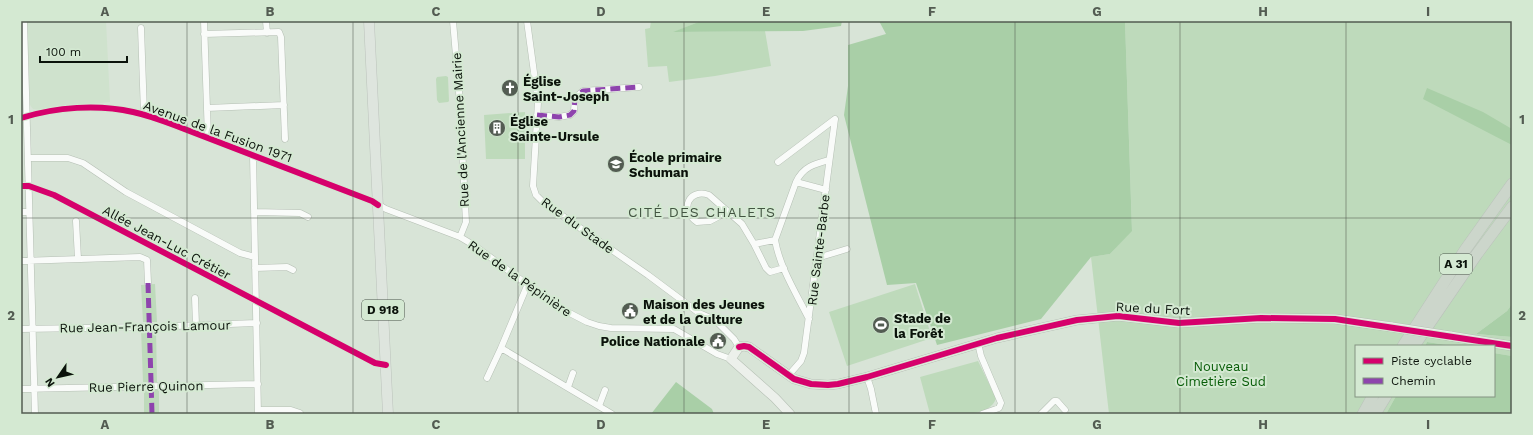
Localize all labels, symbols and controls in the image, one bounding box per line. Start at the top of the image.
text: A [101,4,110,19]
text: B [266,4,275,19]
text: C [432,4,441,19]
text: D [596,4,606,19]
text: E [762,4,770,19]
text: F [928,4,936,19]
text: G [1092,4,1102,19]
text: H [1258,4,1268,19]
text: I [1426,4,1430,19]
scale bar [40,38,127,64]
text: 100 m [46,45,81,59]
street label: Rue de l'Ancienne Mairie [449,52,472,208]
place label: Église Saint-Joseph [523,73,609,104]
church icon: Église Saint-Joseph [500,78,520,98]
street label: Avenue de la Fusion 1971 [142,98,294,165]
text: 1 [8,112,14,127]
text: 1 [1519,112,1525,127]
place label: Église Sainte-Ursule [510,113,600,144]
building icon: Église Sainte-Ursule [487,118,507,138]
place label: École primaire Schuman [629,149,722,180]
school or university icon: École primaire Schuman [606,154,626,174]
street label: Rue du Stade [539,194,617,257]
street label: Rue Sainte-Barbe [804,194,833,306]
street label: Allée Jean-Luc Crétier [100,202,233,283]
district label: CITÉ DES CHALETS [628,204,776,220]
street label: Rue de la Pépinière [465,237,574,320]
road number: A 31 [1440,254,1472,274]
place label: Maison des Jeunes et de la Culture [643,297,765,327]
street label: Rue du Fort [1115,299,1191,318]
road number: D 918 [362,300,404,320]
public building icon: Maison des Jeunes et de la Culture [620,301,640,321]
text: 2 [7,308,15,323]
text: 2 [1518,308,1526,323]
place label: Stade de la Forêt [894,311,951,341]
sports icon: Stade de la Forêt [871,315,891,335]
street label: Rue Jean-François Lamour [59,318,231,335]
public building icon: Police Nationale [708,331,728,351]
place label: Police Nationale [601,334,705,349]
legend [1355,345,1495,397]
text: Piste cyclable [1391,354,1472,368]
north arrow [38,357,78,397]
park label: Nouveau Cimetière Sud [1176,359,1266,389]
text: Chemin [1391,374,1436,388]
text: N [42,375,58,389]
street label: Rue Pierre Quinon [88,378,204,395]
text: A [101,417,110,432]
text: B [266,417,275,432]
text: C [432,417,441,432]
text: D [596,417,606,432]
text: E [762,417,770,432]
text: F [928,417,936,432]
text: G [1092,417,1102,432]
text: H [1258,417,1268,432]
text: I [1426,417,1430,432]

